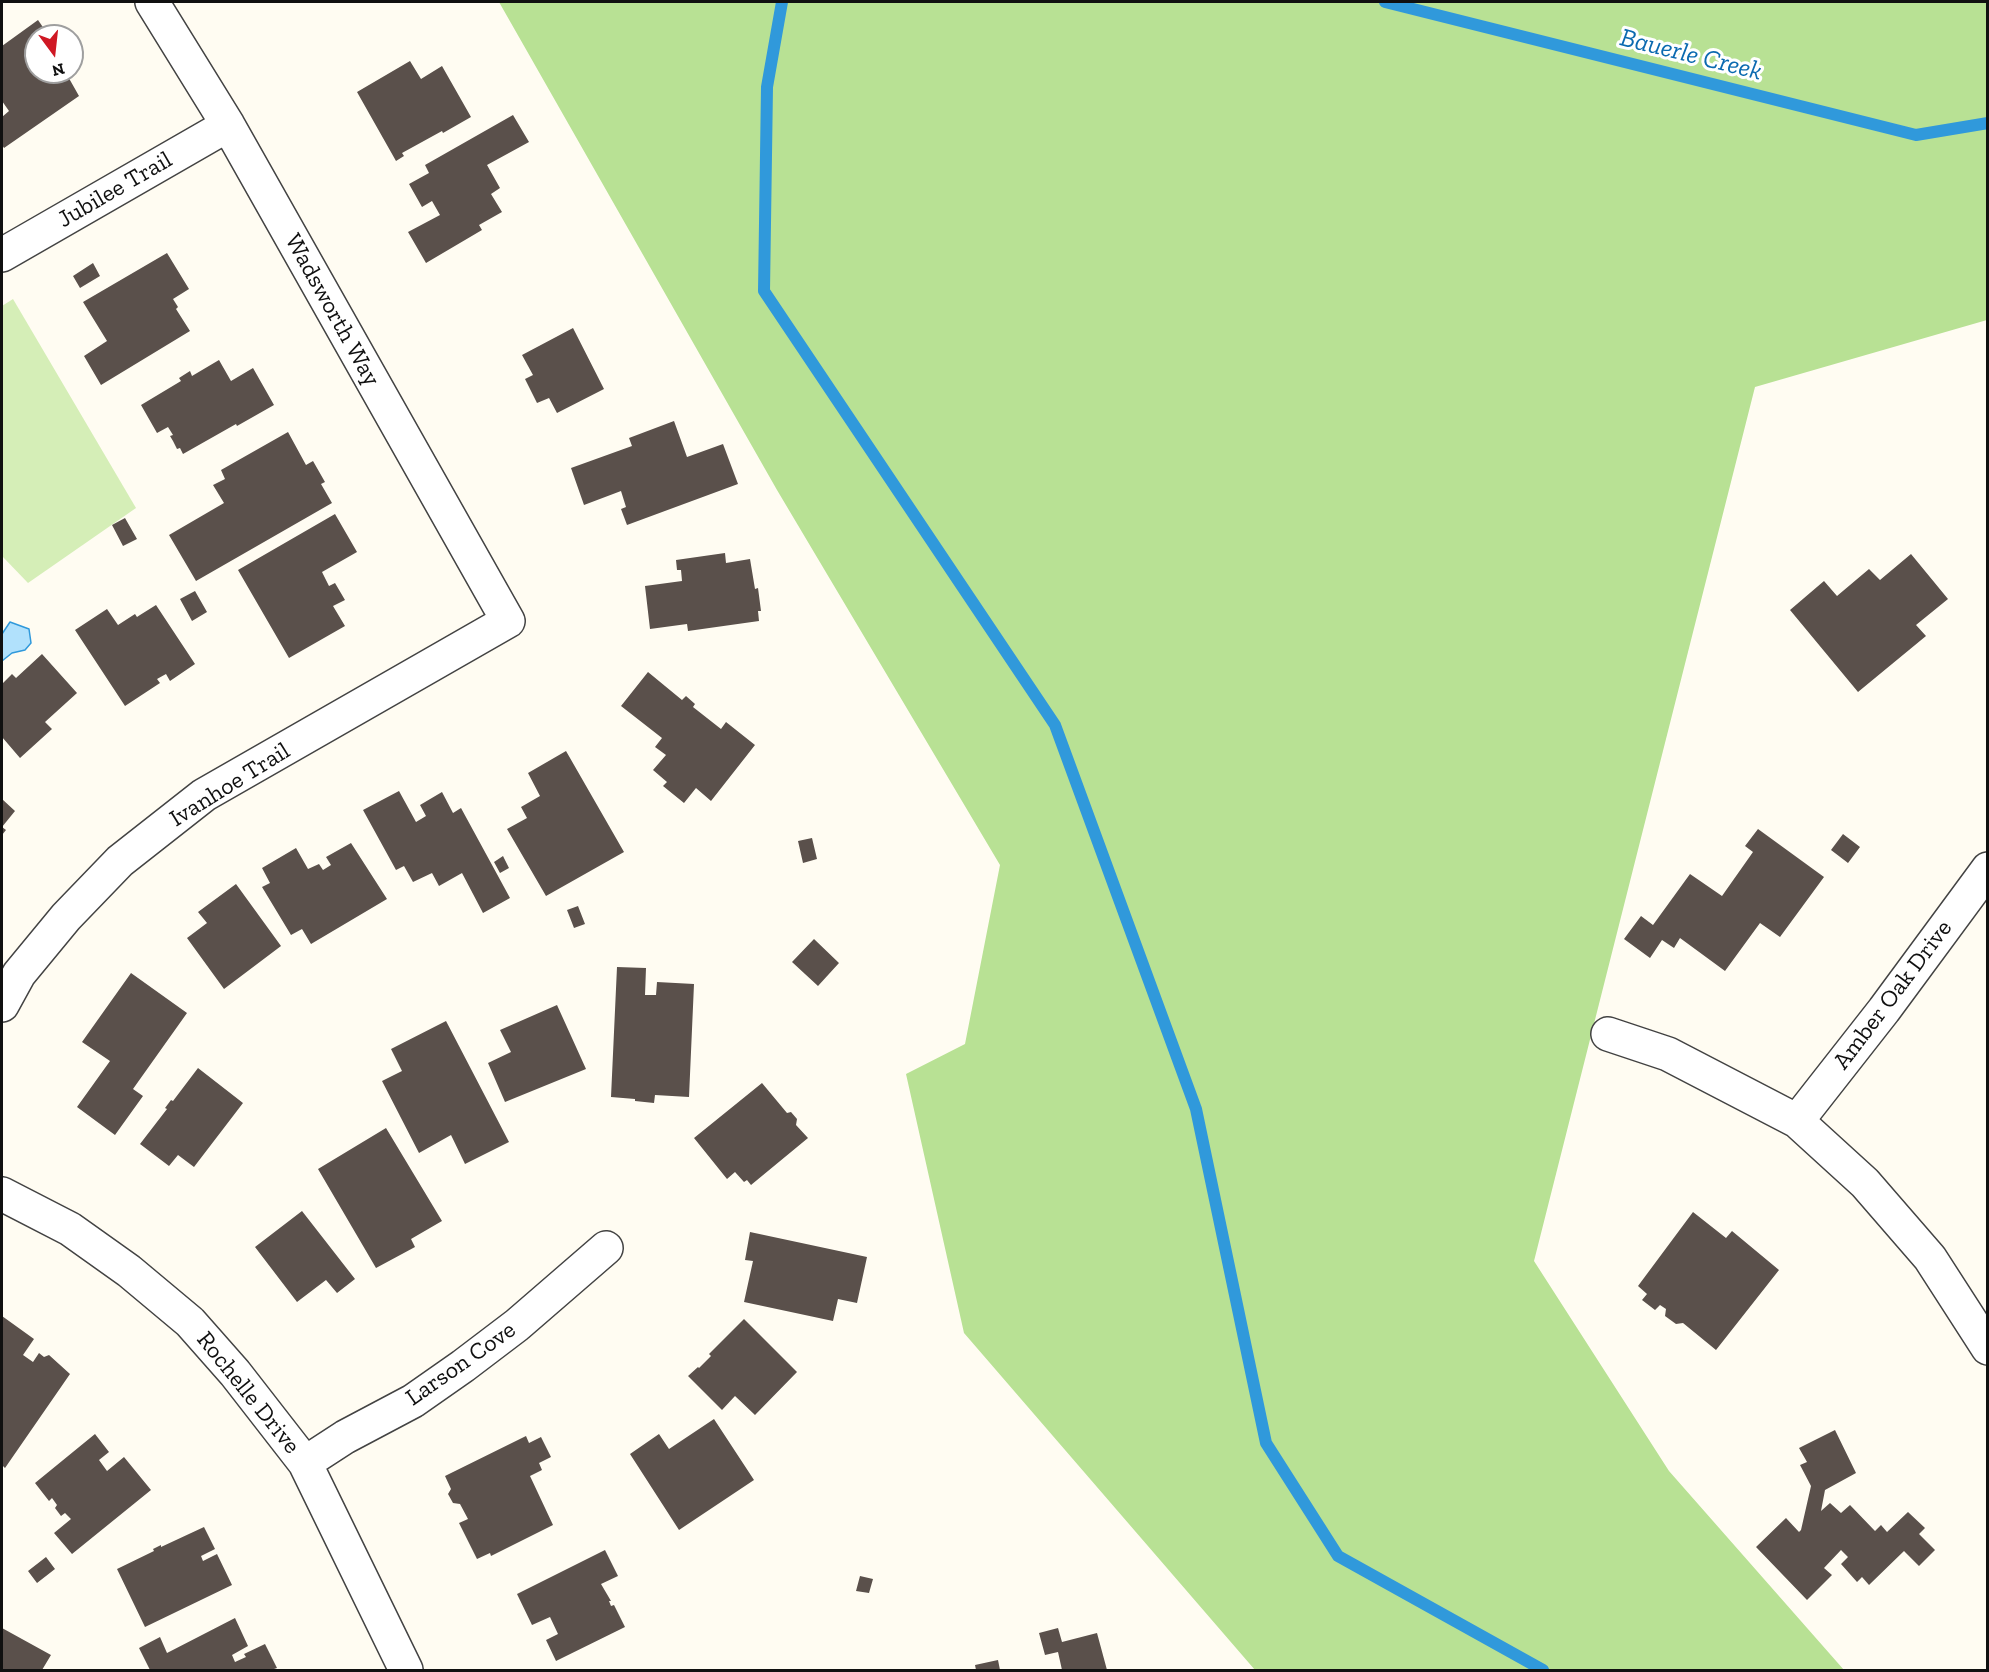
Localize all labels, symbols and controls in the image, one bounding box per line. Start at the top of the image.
water label: Bauerle Creek [1617,22,1765,88]
north arrow [24,24,84,84]
text: N [50,59,67,81]
street label: Jubilee Trail [53,146,177,234]
street label: Wadsworth Way [278,229,386,391]
street label: Ivanhoe Trail [165,737,295,833]
street label: Amber Oak Drive [1828,915,1958,1075]
street label: Larson Cove [401,1316,521,1412]
street label: Rochelle Drive [190,1326,306,1460]

